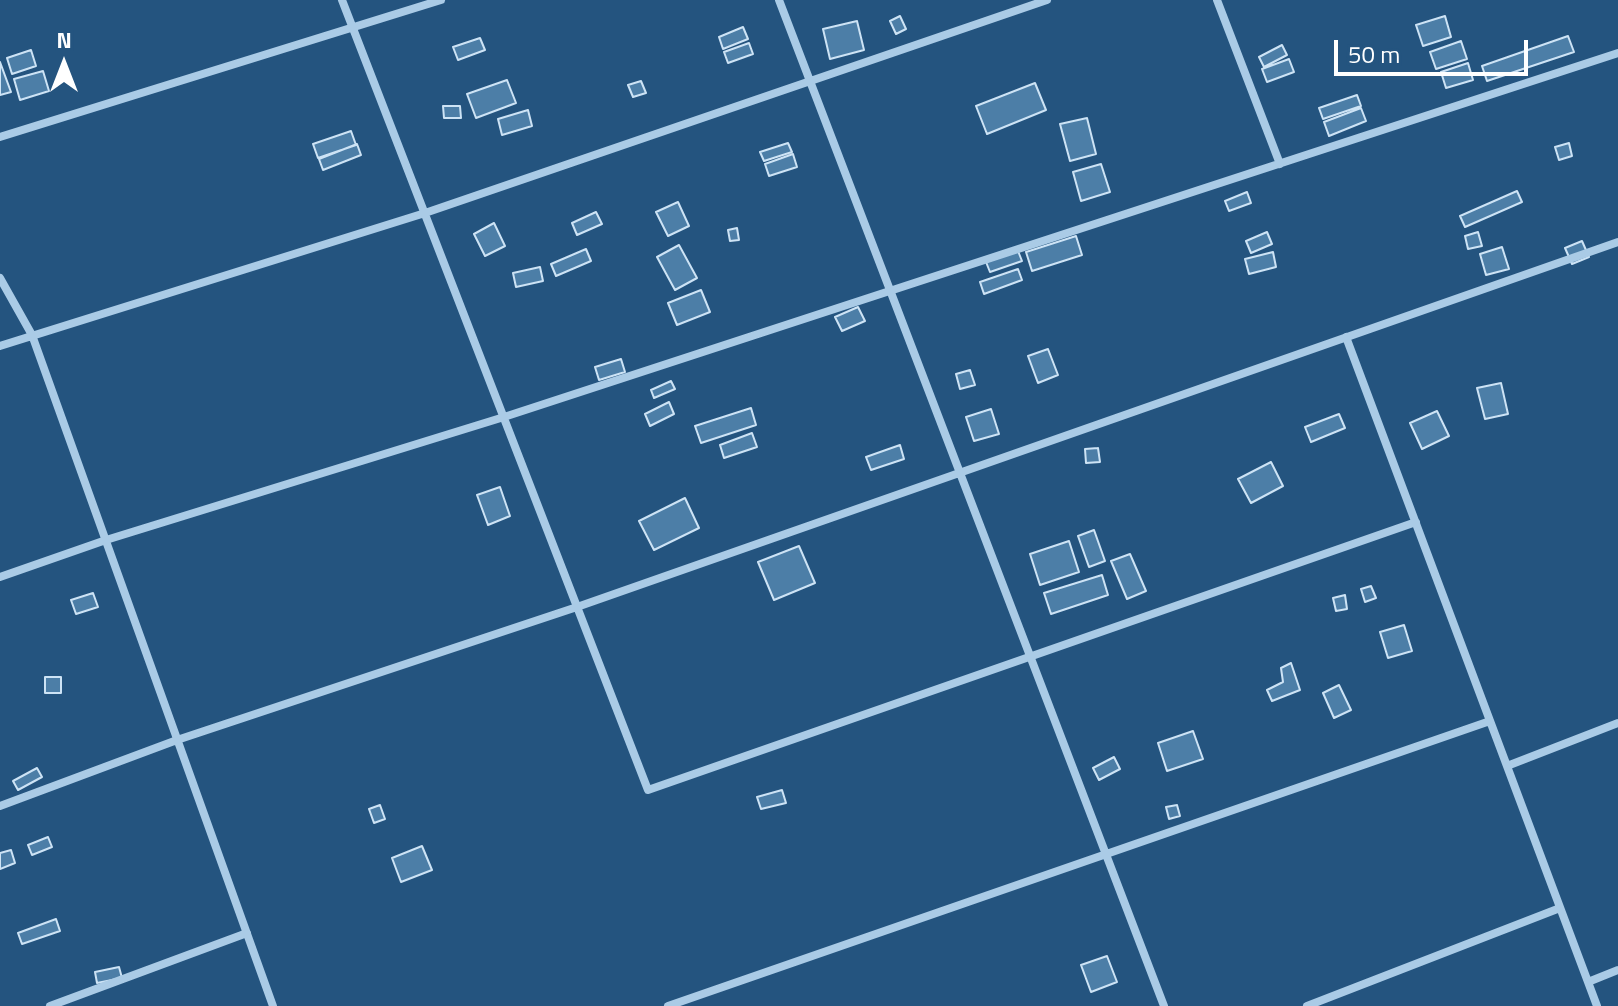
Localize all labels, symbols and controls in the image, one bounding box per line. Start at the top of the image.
text: N [56,23,72,57]
north arrow [24,24,104,104]
scale bar [1338,24,1532,74]
text: 50 m [1348,36,1400,72]

